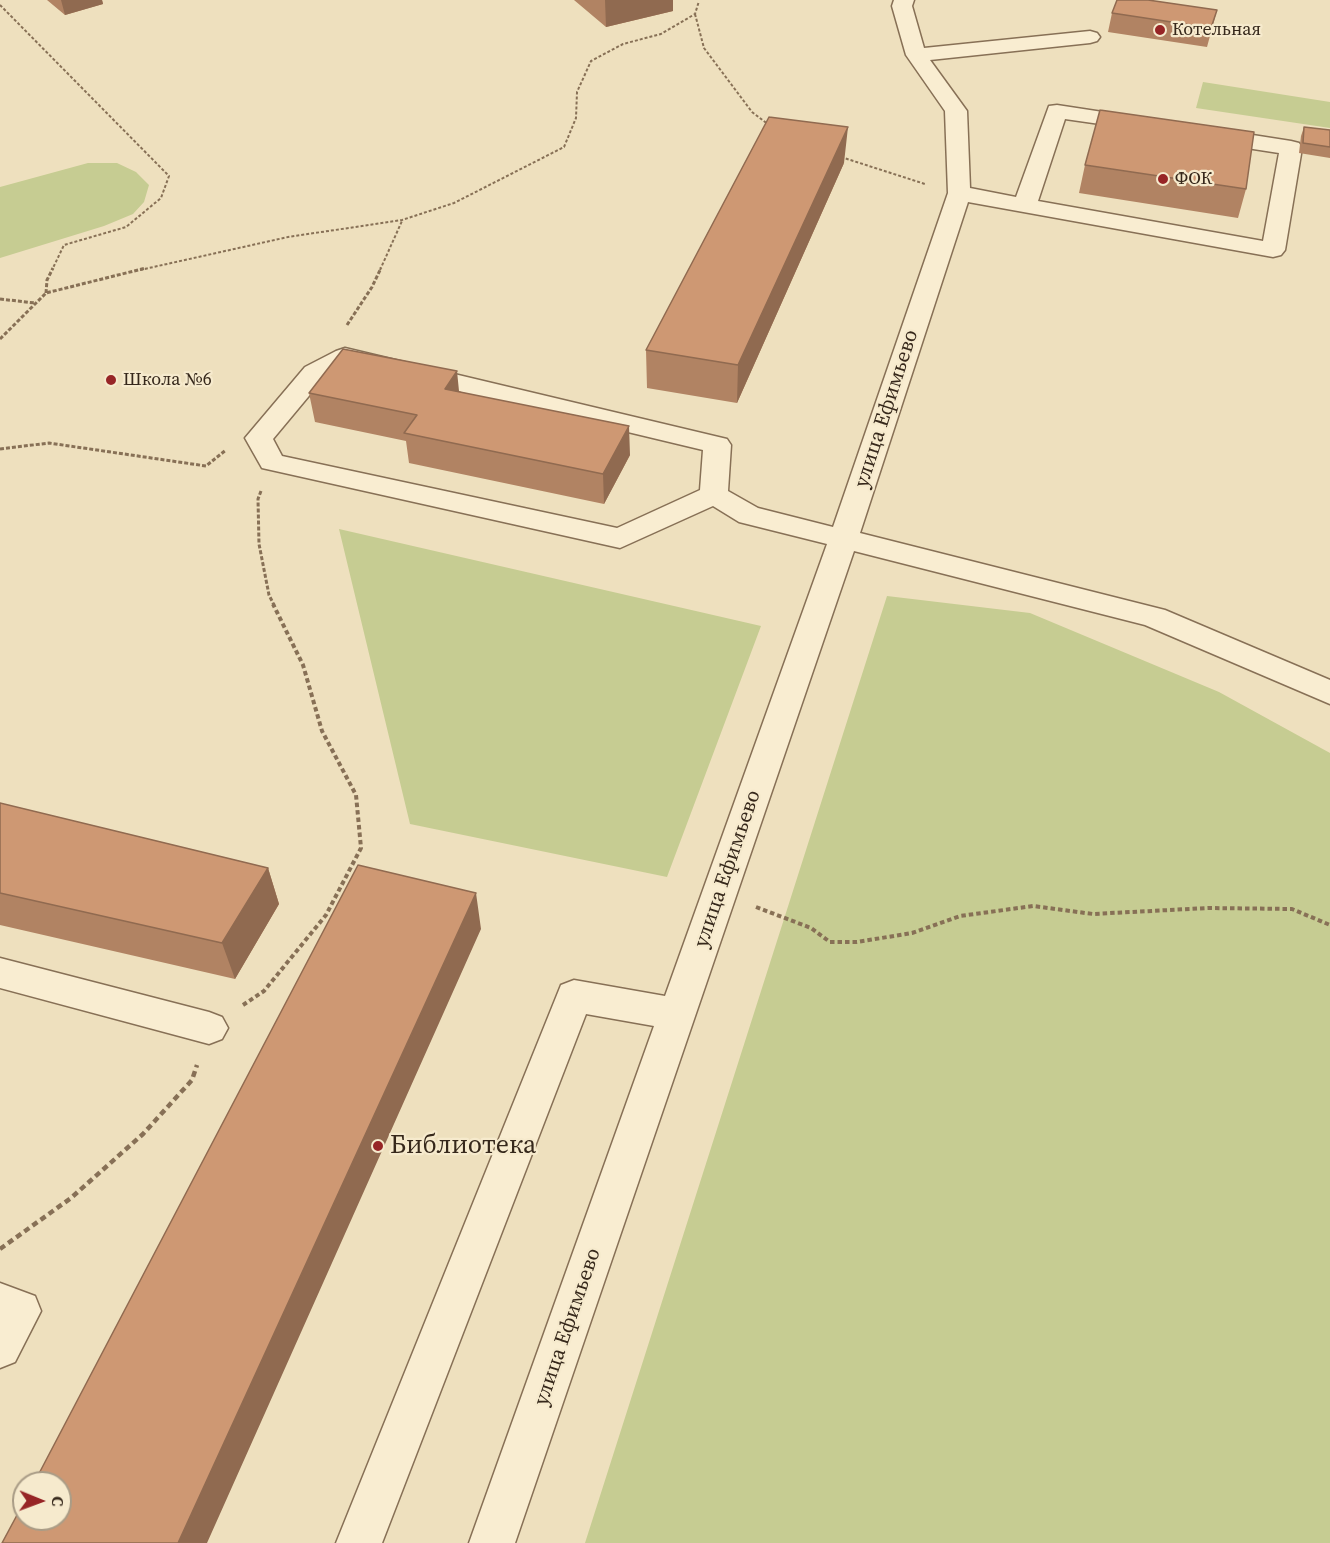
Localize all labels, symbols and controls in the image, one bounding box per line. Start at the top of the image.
place label: Котельная [1172,19,1261,41]
marker: Котельная [1153,23,1167,37]
place label: ФОК [1175,168,1212,190]
marker: ФОК [1156,172,1170,186]
street label: улица Ефимьево [850,327,924,491]
place label: Школа №6 [123,369,212,391]
marker: Школа №6 [104,373,118,387]
street label: улица Ефимьево [689,787,767,951]
place label: Библиотека [390,1130,536,1162]
marker: Библиотека [371,1139,385,1153]
street label: улица Ефимьево [529,1245,607,1409]
north arrow [12,1471,72,1531]
text: С [47,1496,69,1506]

